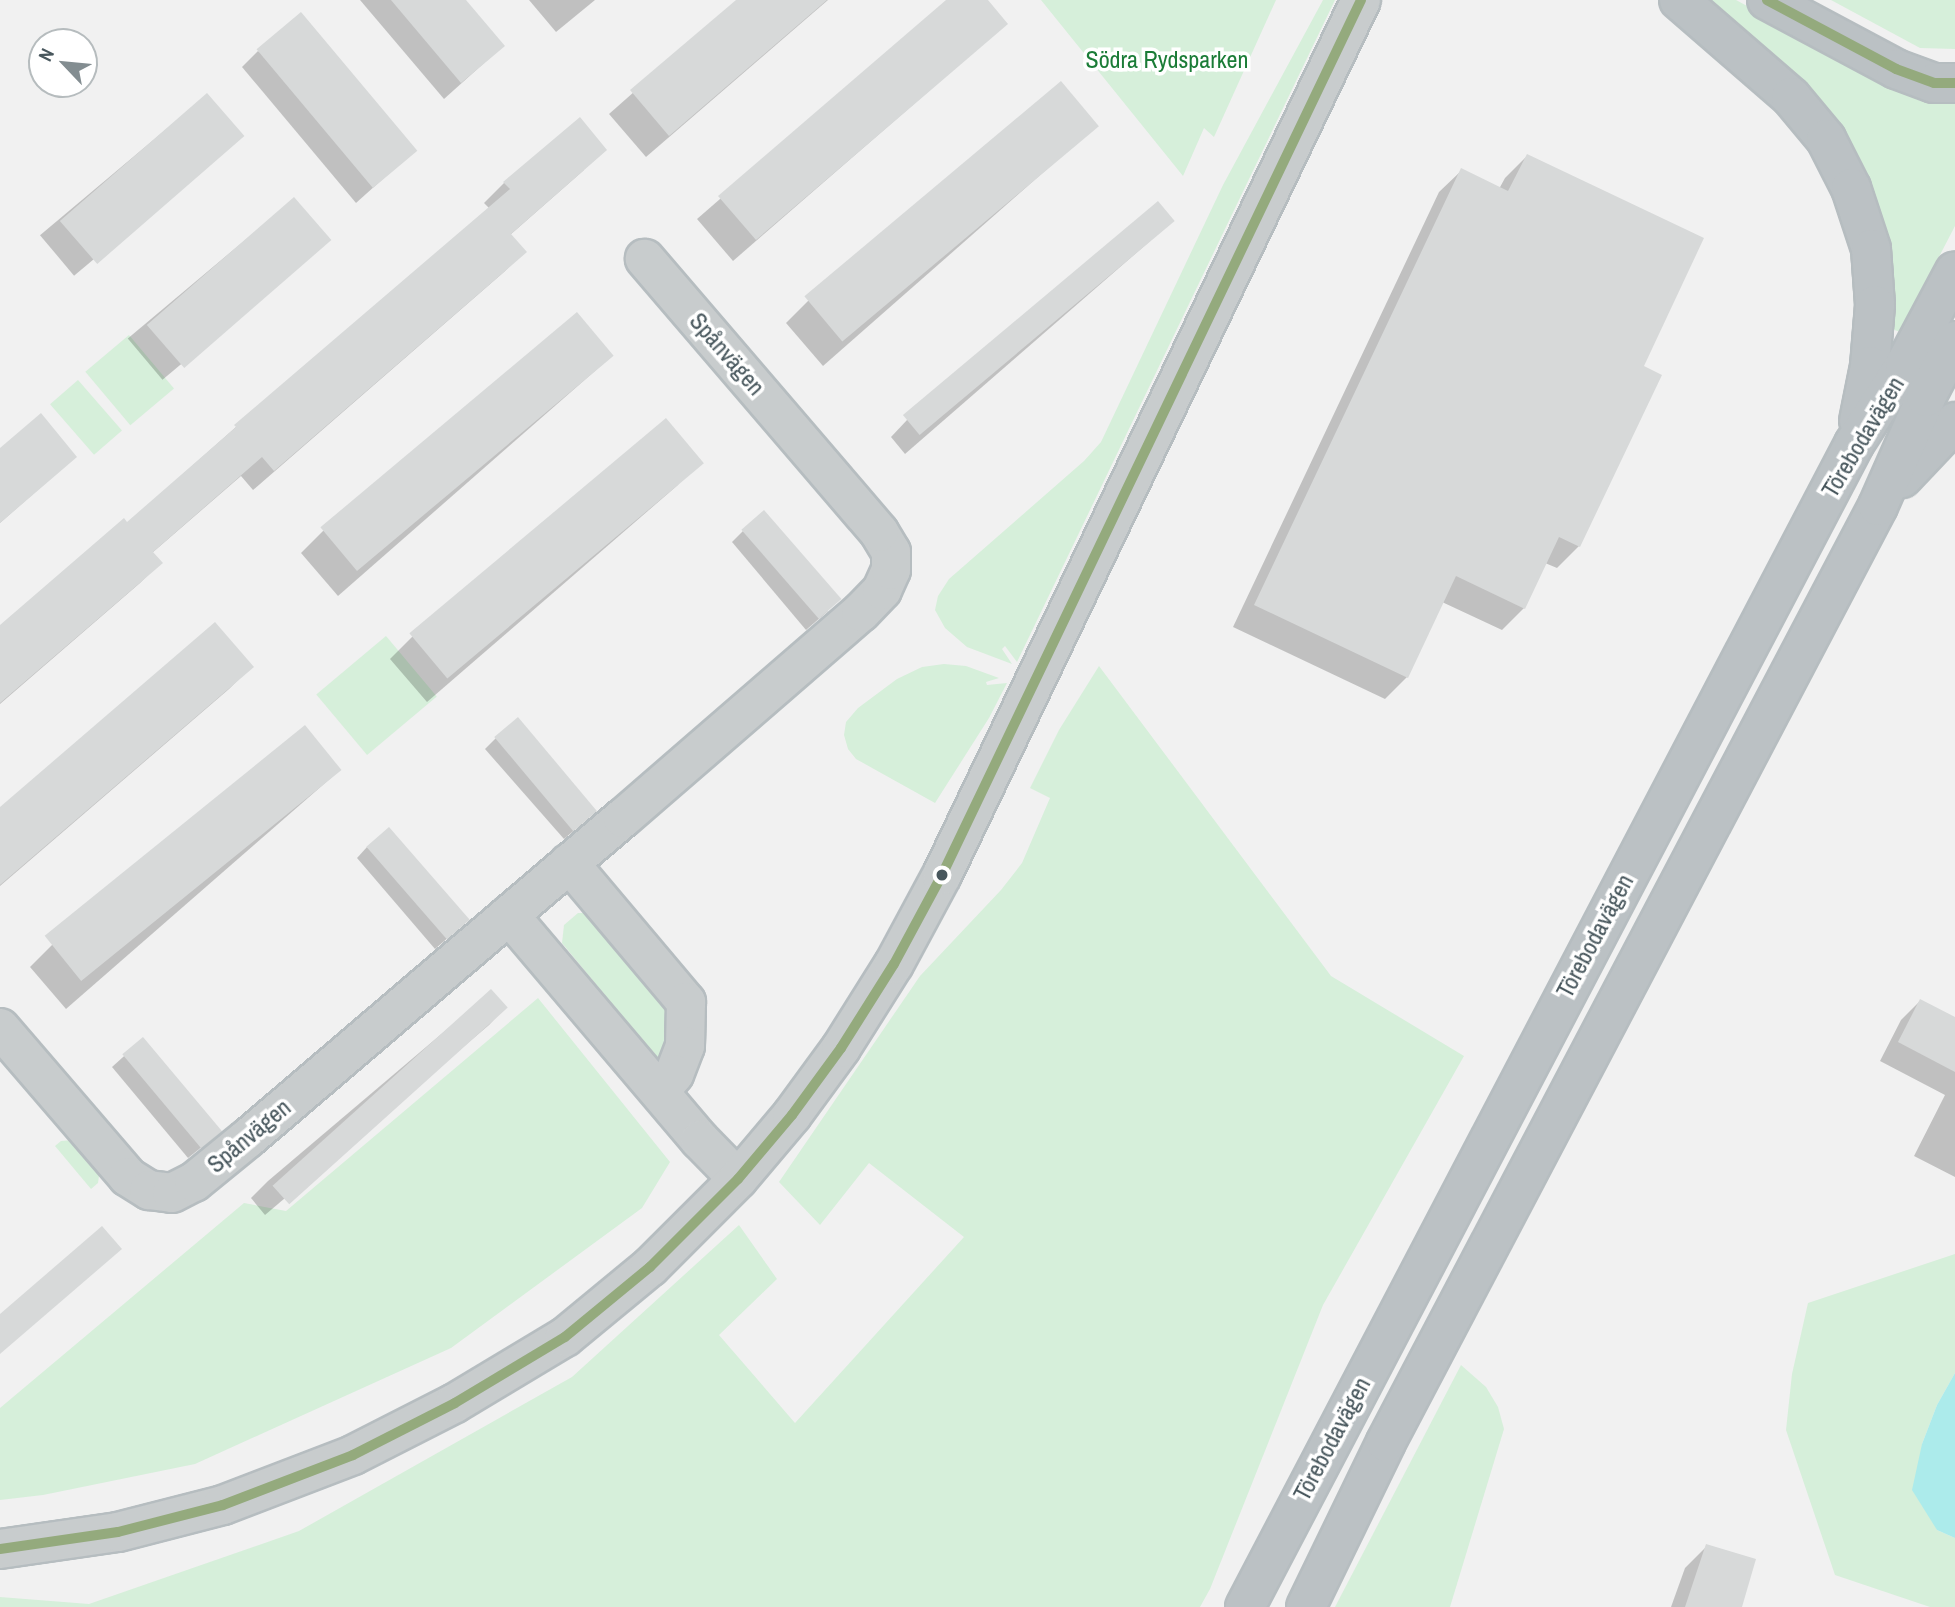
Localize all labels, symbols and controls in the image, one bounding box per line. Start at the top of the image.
north arrow [28,28,98,98]
text: N [32,44,60,65]
park label: Södra Rydsparken [1086,46,1248,74]
street label: Spånvägen [683,307,771,401]
street label: Törebodavägen [1816,371,1910,503]
unlabelled marker [935,868,949,882]
street label: Törebodavägen [1550,869,1640,1003]
street label: Spånvägen [202,1093,296,1179]
street label: Törebodavägen [1287,1372,1377,1506]

